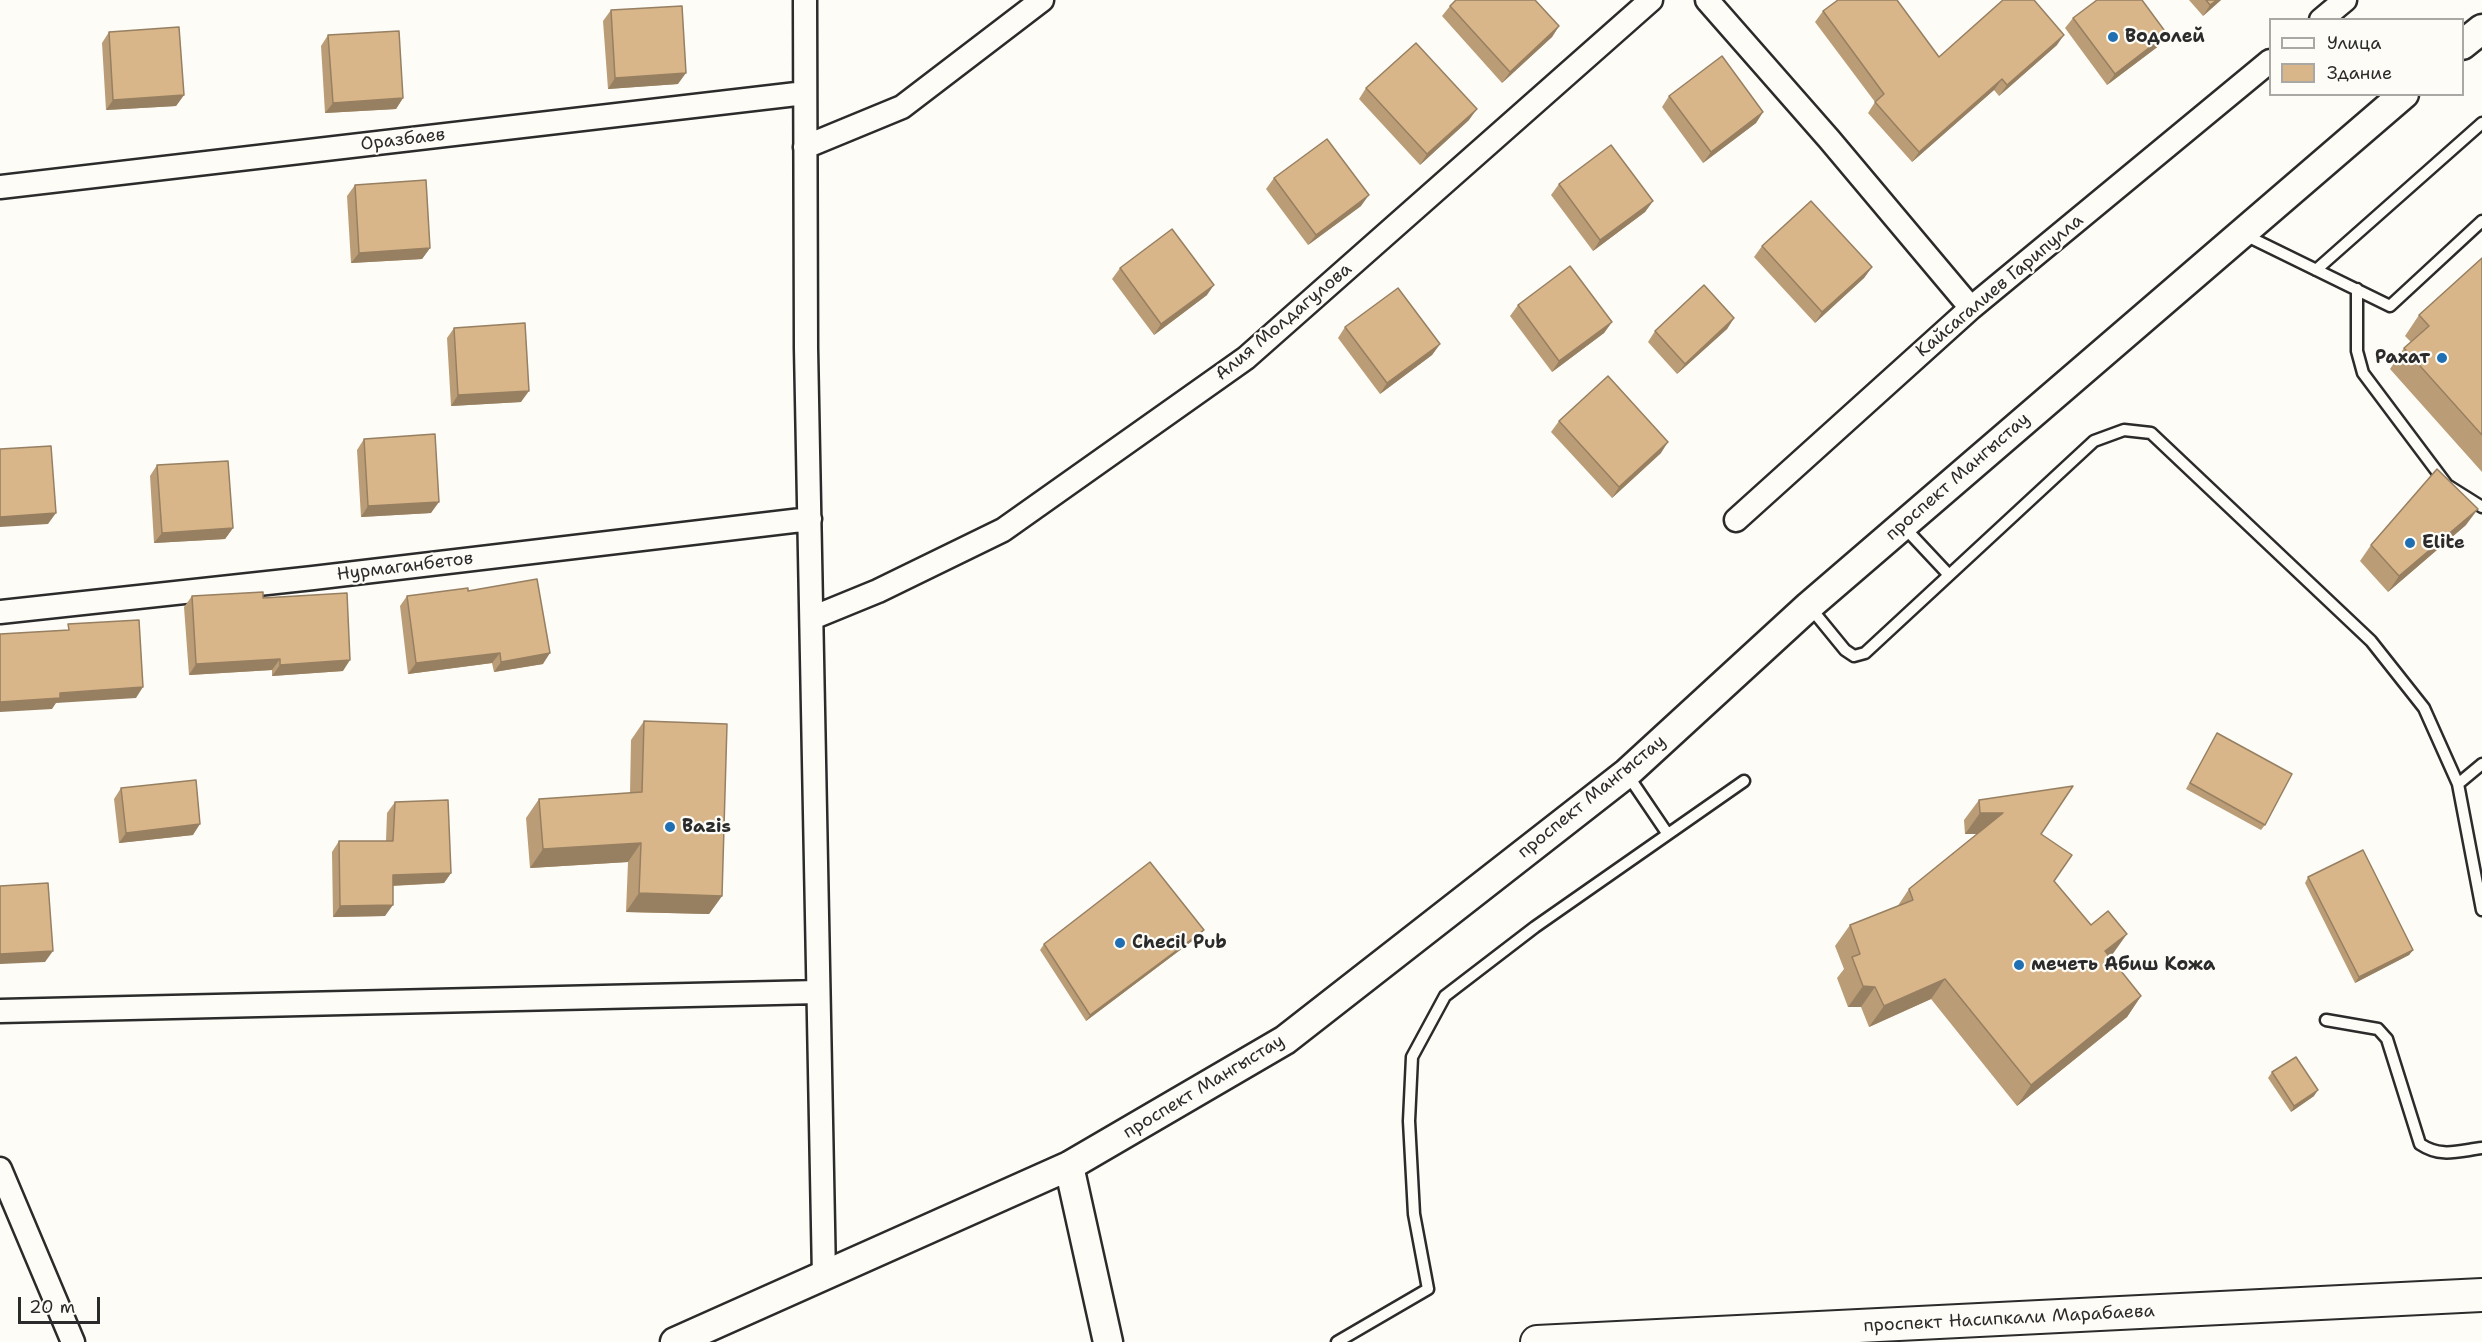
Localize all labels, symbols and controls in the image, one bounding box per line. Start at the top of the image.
legend [2269,18,2464,96]
place label: Водолей [2125,26,2205,48]
marker: Водолей [2106,30,2120,44]
text: Улица [2327,31,2381,55]
text: Здание [2327,61,2392,85]
street label: Оразбаев [359,124,447,156]
street label: Кайсагалиев Гарипулла [1912,210,2088,362]
street label: Алия Молдагулова [1211,259,1357,385]
place label: Рахат [2375,347,2430,369]
marker: Рахат [2435,351,2449,365]
street label: проспект Мангыстау [1881,408,2035,546]
place label: Elite [2422,532,2465,554]
marker: Elite [2403,536,2417,550]
street label: Нурмаганбетов [336,548,474,586]
street label: проспект Мангыстау [1514,731,1670,863]
place label: Bazis [682,816,731,838]
marker: Bazis [663,820,677,834]
place label: Checil Pub [1132,932,1227,954]
marker: Checil Pub [1113,936,1127,950]
place label: мечеть Абиш Кожа [2031,954,2215,976]
marker: мечеть Абиш Кожа [2012,958,2026,972]
street label: проспект Мангыстау [1120,1030,1288,1144]
scale bar [21,1285,104,1323]
text: 20 m [29,1295,75,1319]
street label: проспект Насипкали Марабаева [1863,1301,2155,1337]

